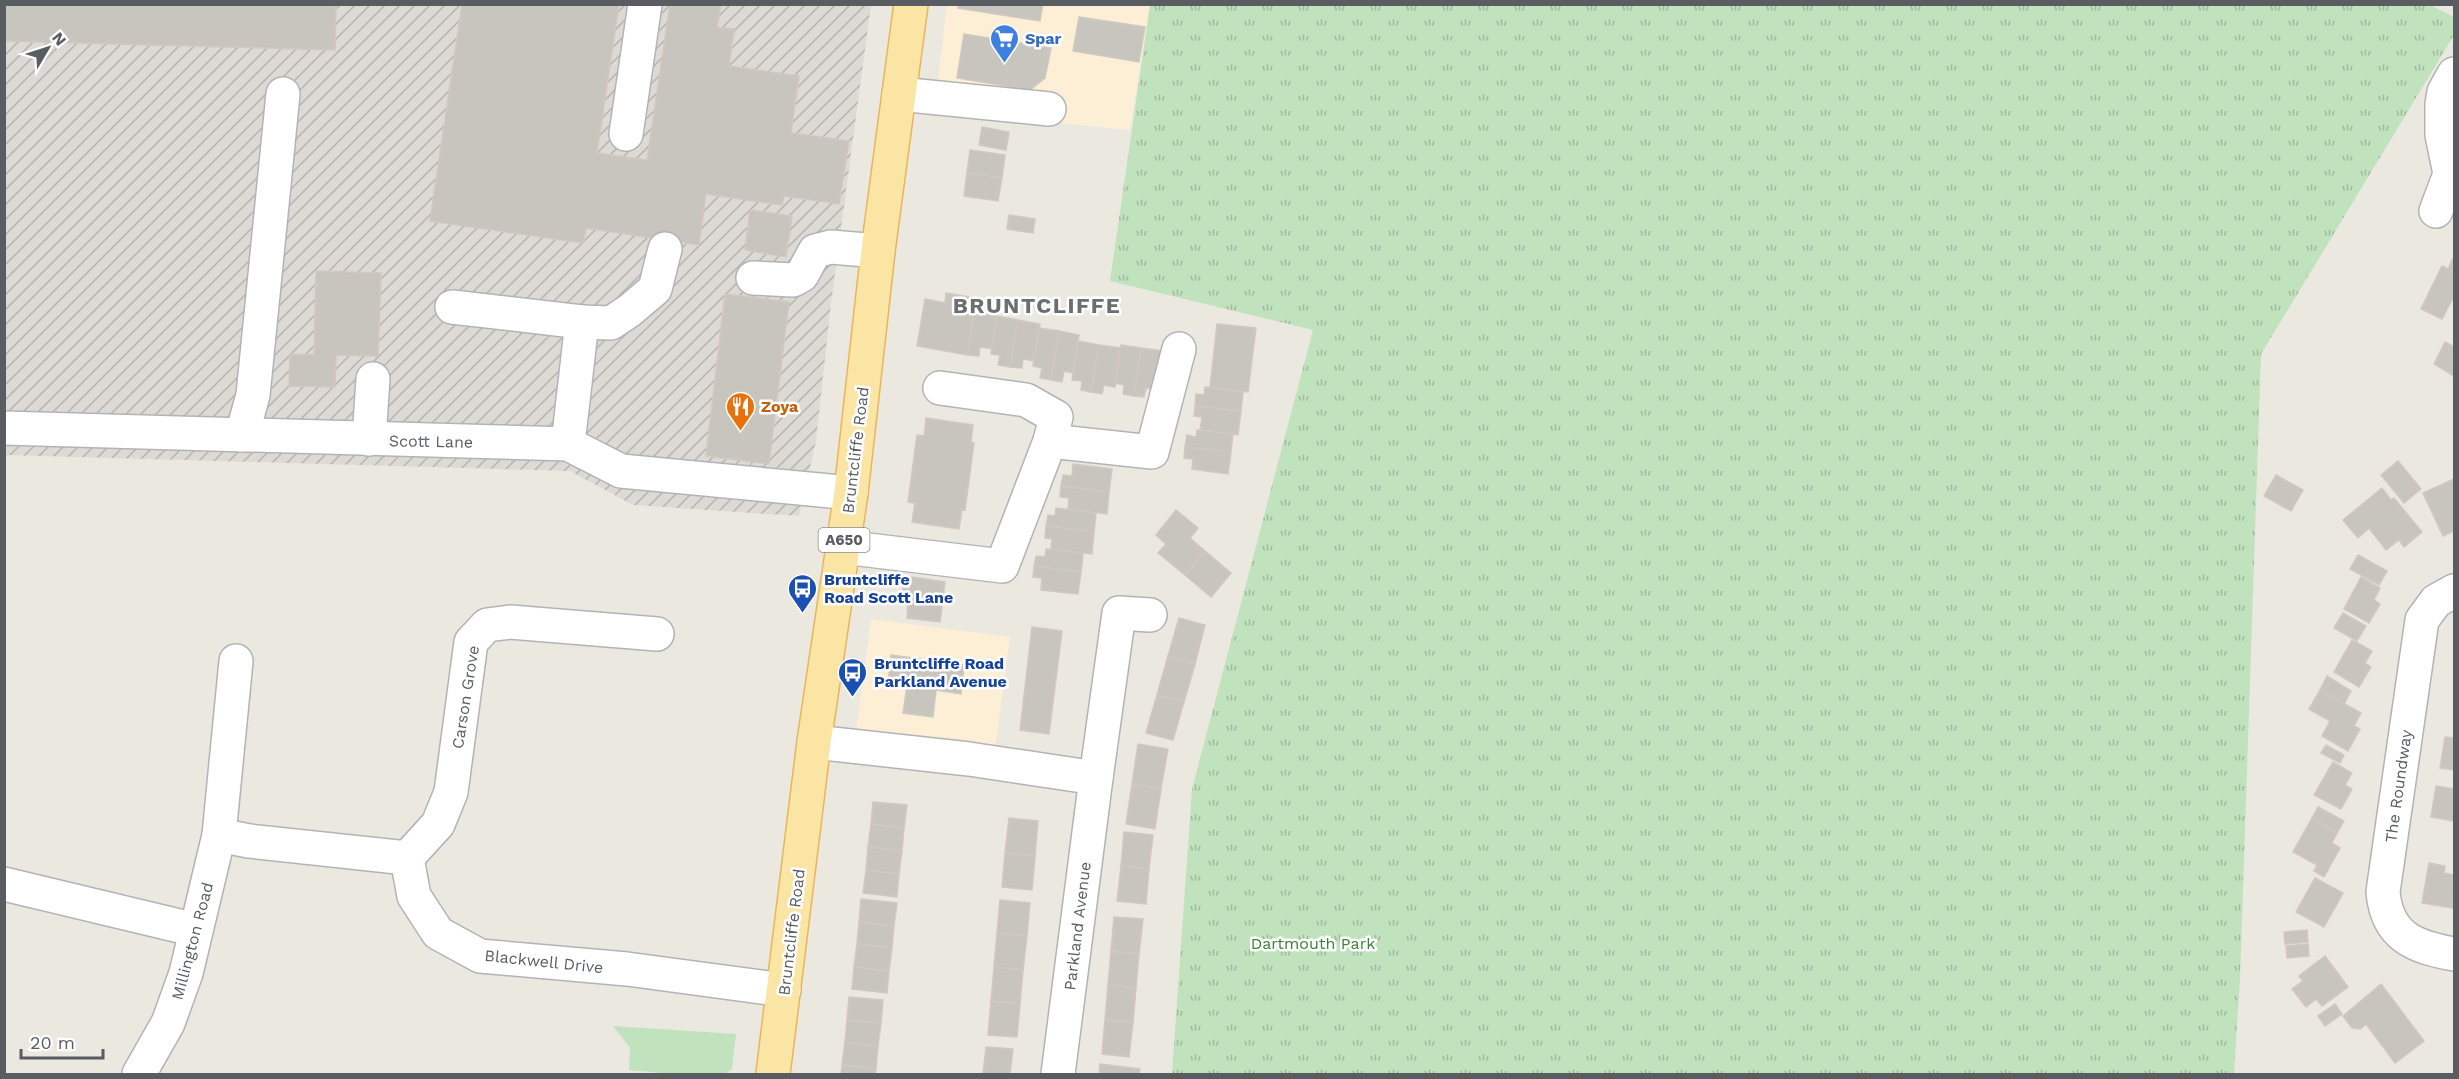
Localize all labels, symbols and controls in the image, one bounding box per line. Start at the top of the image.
north arrow [18,18,78,78]
supermarket icon: Spar [988,22,1020,64]
text: N [48,28,70,49]
place label: Spar [1025,29,1062,48]
district label: BRUNTCLIFFE [953,293,1121,318]
street label: Bruntcliffe Road [838,386,873,515]
restaurant icon: Zoya [724,390,756,432]
place label: Zoya [761,397,799,416]
street label: Scott Lane [389,431,473,452]
road number: A650 [818,528,870,552]
place label: Bruntcliffe Road Scott Lane [824,570,953,607]
bus stop icon: Bruntcliffe Road Scott Lane [787,572,819,614]
street label: Carson Grove [448,644,483,750]
place label: Bruntcliffe Road Parkland Avenue [874,654,1007,691]
bus stop icon: Bruntcliffe Road Parkland Avenue [837,656,869,698]
street label: The Roundway [2381,728,2416,844]
street label: Parkland Avenue [1060,861,1095,992]
street label: Bruntcliffe Road [774,868,809,997]
street label: Millington Road [168,880,217,1002]
park label: Dartmouth Park [1251,934,1375,953]
street label: Blackwell Drive [484,946,604,977]
scale bar [21,1022,104,1060]
text: 20 m [30,1032,75,1053]

